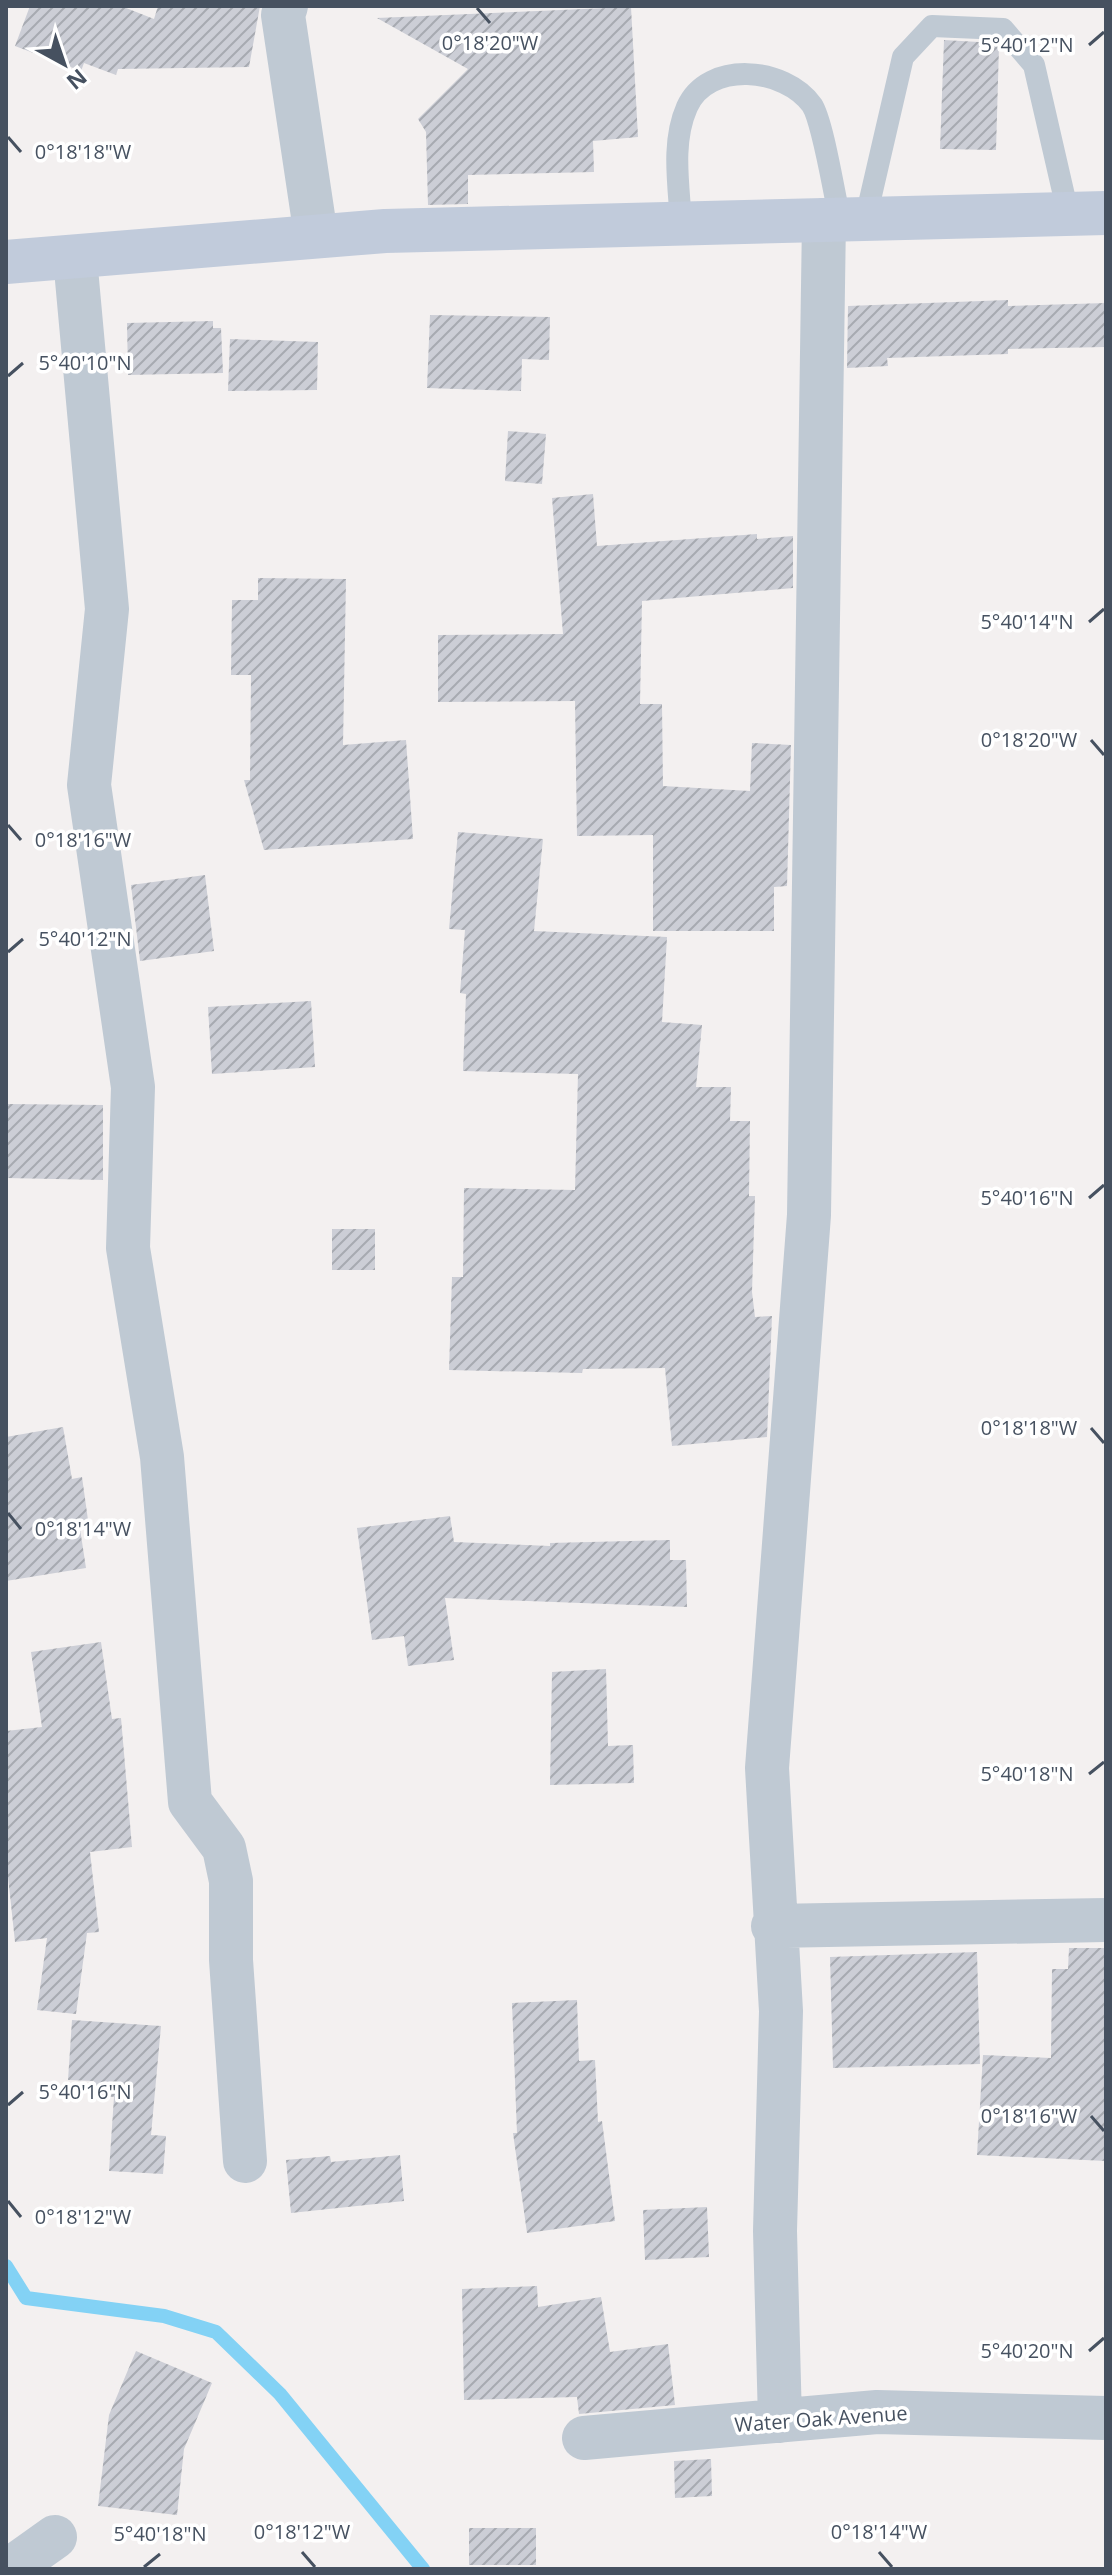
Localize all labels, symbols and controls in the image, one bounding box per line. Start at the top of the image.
north arrow [24,24,104,104]
text: 0°18'20"W [442,29,539,56]
text: 5°40'12"N [980,31,1074,58]
text: N [61,63,94,97]
text: 0°18'18"W [35,138,132,165]
text: 5°40'10"N [38,349,132,376]
text: 5°40'14"N [980,608,1074,635]
text: 0°18'20"W [981,726,1078,753]
text: 0°18'16"W [35,826,132,853]
text: 5°40'12"N [38,925,132,952]
text: 5°40'16"N [980,1184,1074,1211]
text: 0°18'18"W [981,1414,1078,1441]
text: 0°18'14"W [35,1515,132,1542]
text: 5°40'18"N [980,1760,1074,1787]
text: 5°40'16"N [38,2078,132,2105]
text: 0°18'16"W [981,2102,1078,2129]
text: 0°18'12"W [35,2203,132,2230]
text: 5°40'20"N [980,2337,1074,2364]
street label: Water Oak Avenue [734,2399,908,2438]
text: 0°18'12"W [254,2518,351,2545]
text: 0°18'14"W [831,2518,928,2545]
text: 5°40'18"N [113,2520,207,2547]

